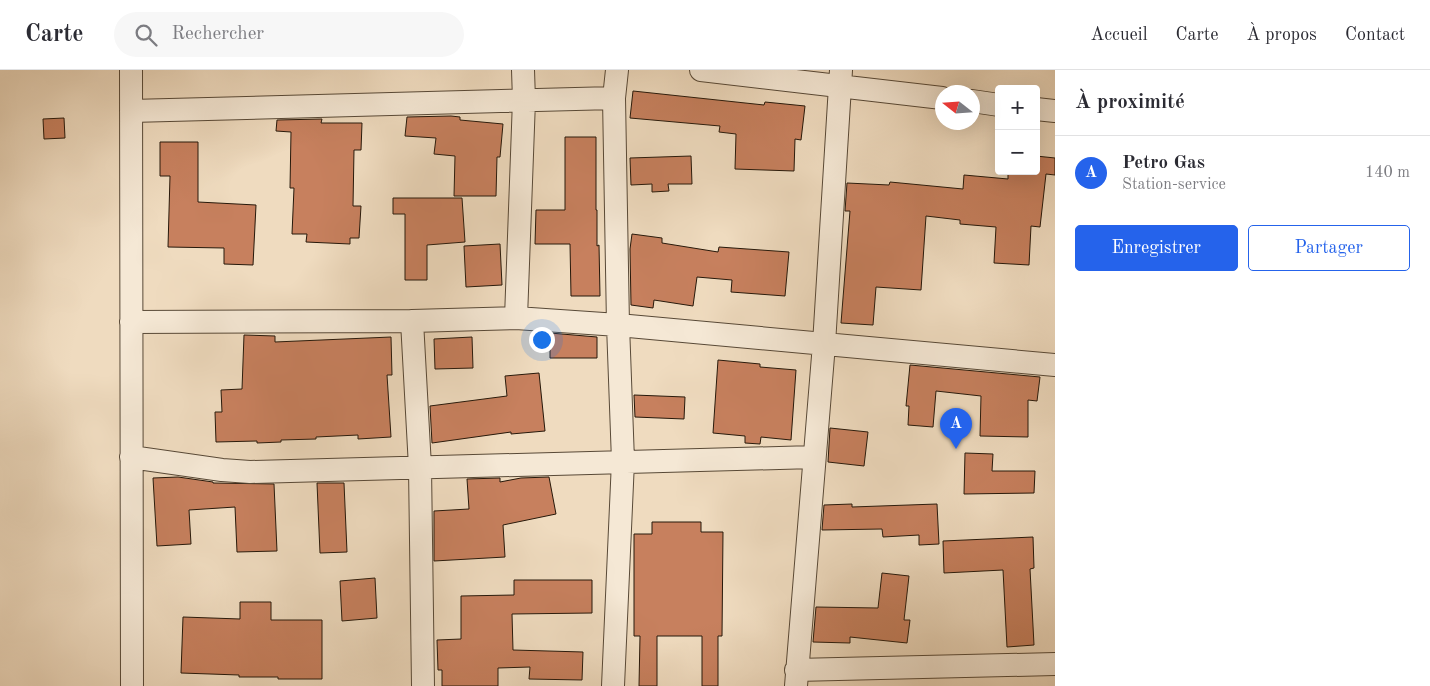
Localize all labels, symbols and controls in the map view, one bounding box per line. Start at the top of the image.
search box [114,12,464,57]
icon: search [132,21,160,49]
text: Carte [25,23,84,47]
text: Rechercher [172,25,264,44]
text: Accueil [1090,26,1148,44]
text: Carte [1176,26,1218,44]
text: À propos [1246,26,1317,44]
text: Contact [1345,26,1405,44]
north arrow [935,85,980,130]
map controls [995,85,1040,175]
button: + [995,85,1040,130]
text: À proximité [1075,92,1185,113]
button: − [995,130,1040,175]
text: Petro Gas [1122,154,1205,173]
text: A [1085,165,1097,181]
text: 140 m [1365,165,1410,181]
text: Station-service [1122,177,1226,193]
button: Enregistrer [1075,225,1238,271]
button: Partager [1248,225,1410,271]
your location [529,327,555,353]
pin: A [940,408,972,449]

